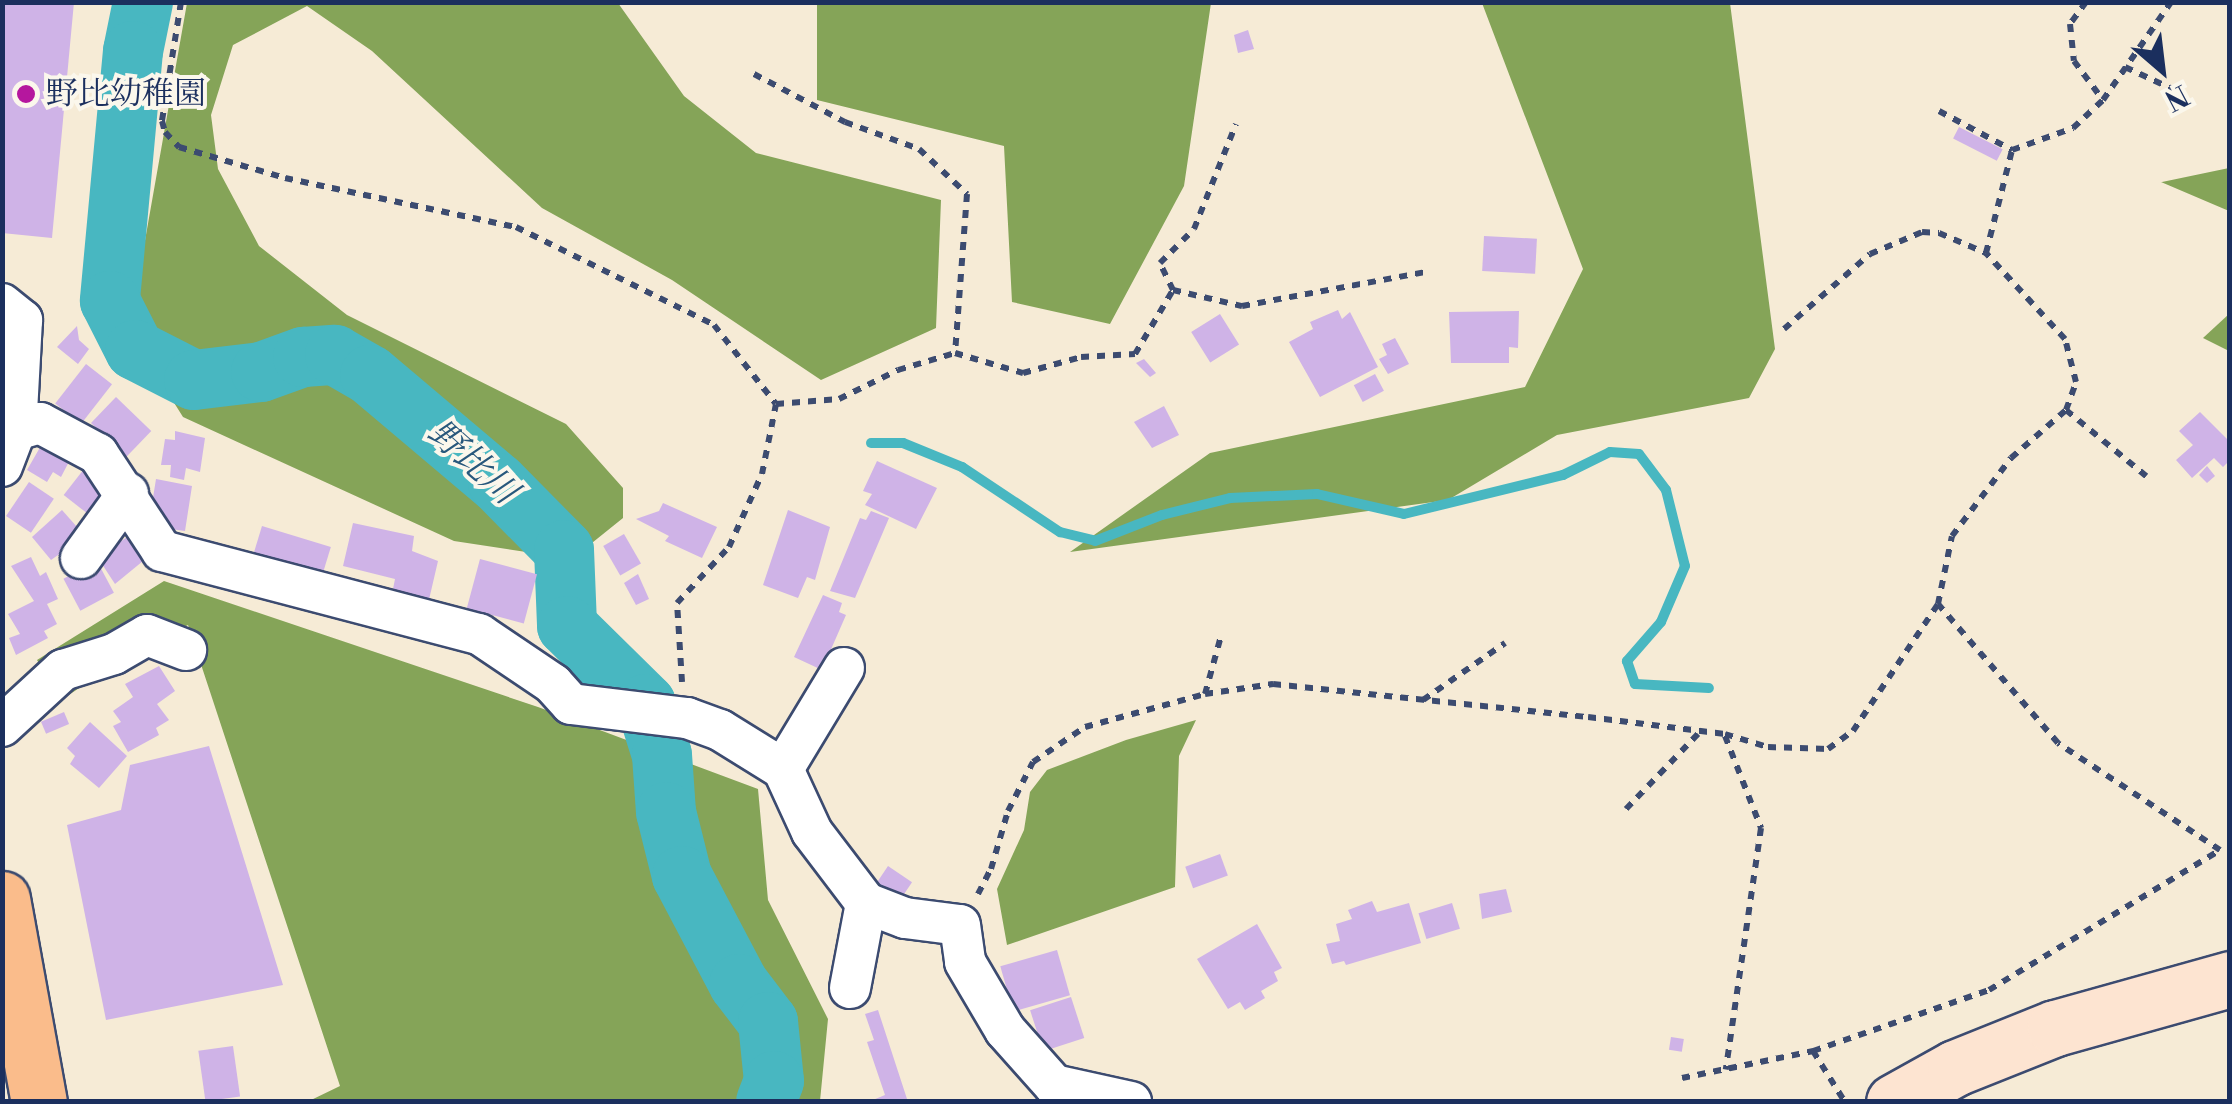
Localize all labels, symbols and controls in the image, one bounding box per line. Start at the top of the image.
north arrow [2112,20,2212,120]
place label: 野比幼稚園 [46,75,206,113]
text: N [2158,76,2194,118]
marker: 野比幼稚園 [15,83,37,105]
water label: 野比川 [419,412,525,514]

